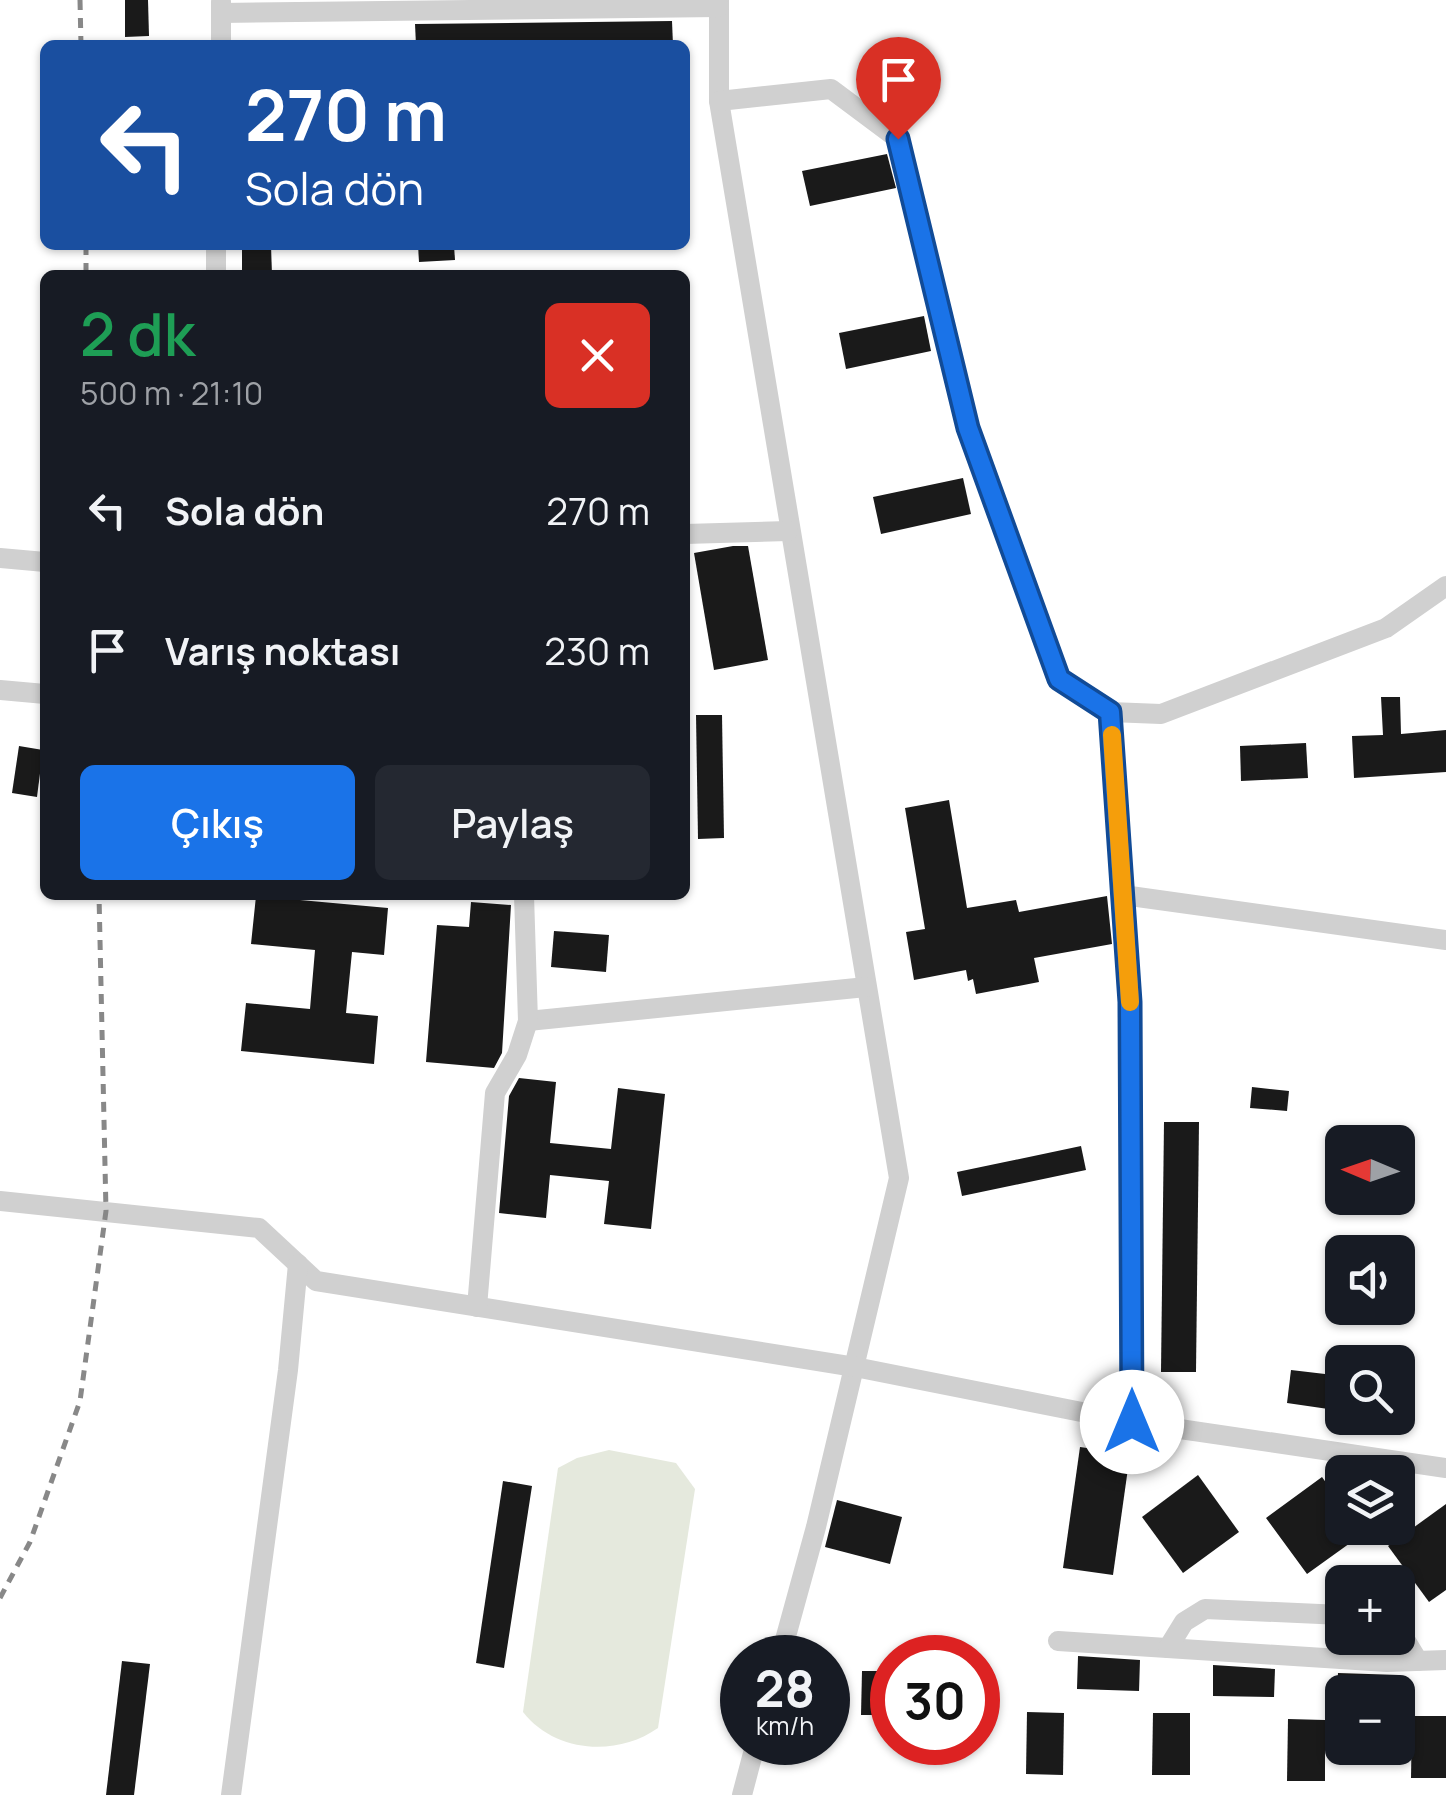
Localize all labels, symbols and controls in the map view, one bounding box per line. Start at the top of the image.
pin [856,37,941,140]
icon: arrive [871,52,926,107]
text: 270 m [245,66,447,162]
icon: left [80,80,210,210]
text: Sola dön [245,157,424,219]
text: 2 dk [80,292,195,374]
button: close [545,303,650,408]
text: 500 m · 21:10 [80,371,263,415]
icon: left [80,483,135,538]
text: Sola dön [165,484,324,536]
text: 270 m [546,484,650,536]
icon: arrive [80,623,135,678]
text: Varış noktası [165,624,400,676]
text: 230 m [544,624,650,676]
button: Çıkış [80,765,355,880]
button: Paylaş [375,765,650,880]
north arrow [1325,1125,1415,1215]
map controls [1325,1125,1415,1765]
button: sound [1325,1235,1415,1325]
button: search [1325,1345,1415,1435]
position arrow [1080,1370,1184,1474]
button: layers [1325,1455,1415,1545]
button: + [1325,1565,1415,1655]
speed limit sign: 30 [870,1635,1000,1765]
text: 28 [755,1654,815,1722]
button: − [1325,1675,1415,1765]
text: km/h [756,1708,814,1743]

